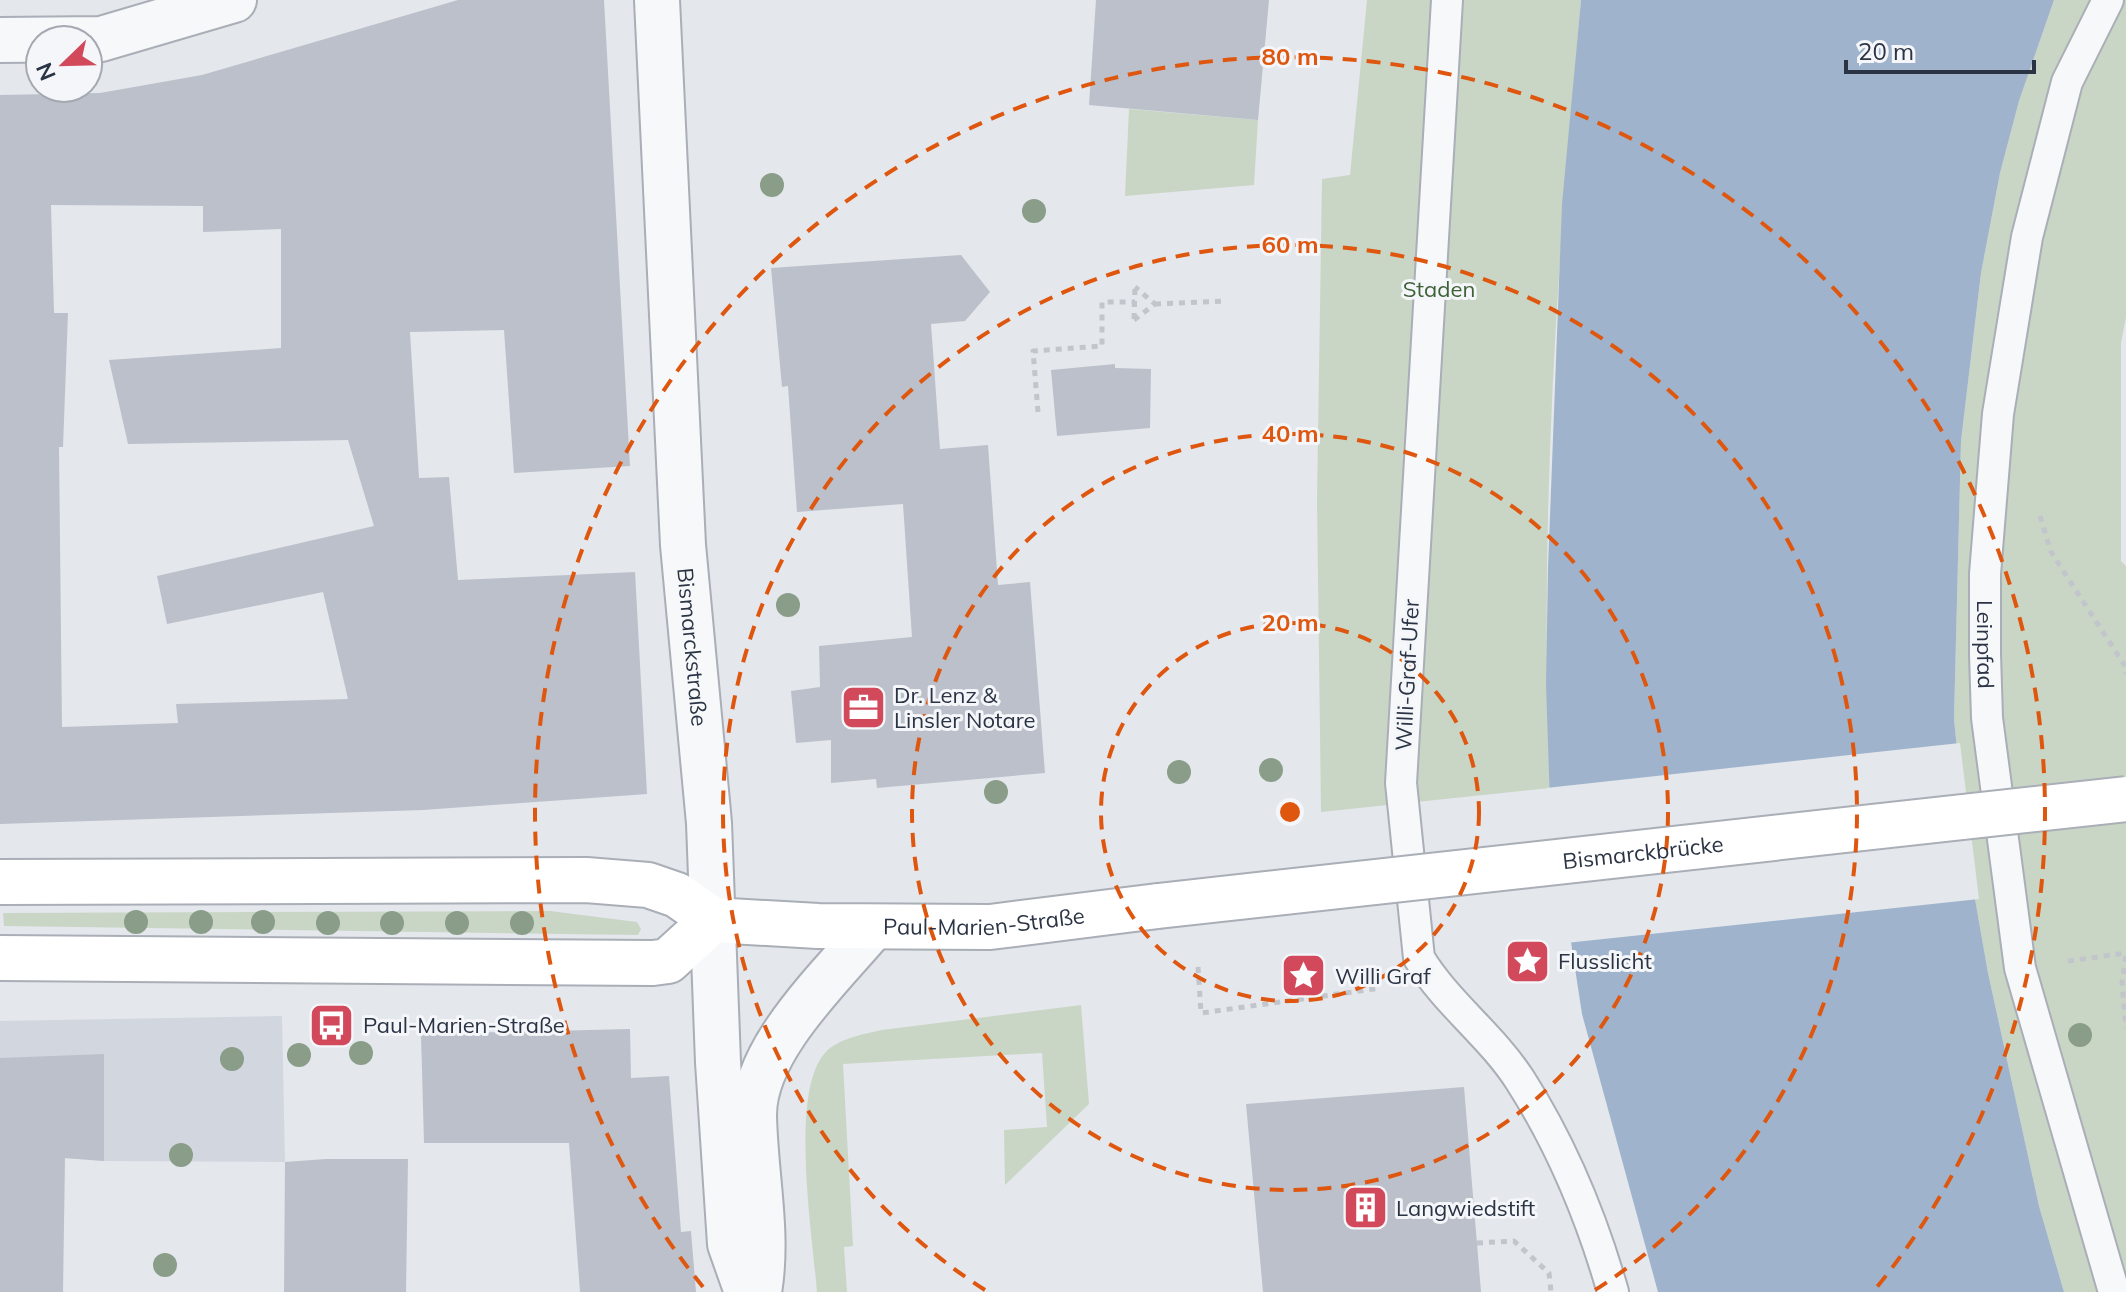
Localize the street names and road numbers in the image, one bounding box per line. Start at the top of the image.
street label: Bismarckstraße [671,566,714,727]
street label: Willi-Graf-Ufer [1389,598,1425,752]
street label: Leinpfad [1971,600,2000,689]
street label: Bismarckbrücke [1561,830,1725,875]
street label: Paul-Marien-Straße [883,901,1086,941]

